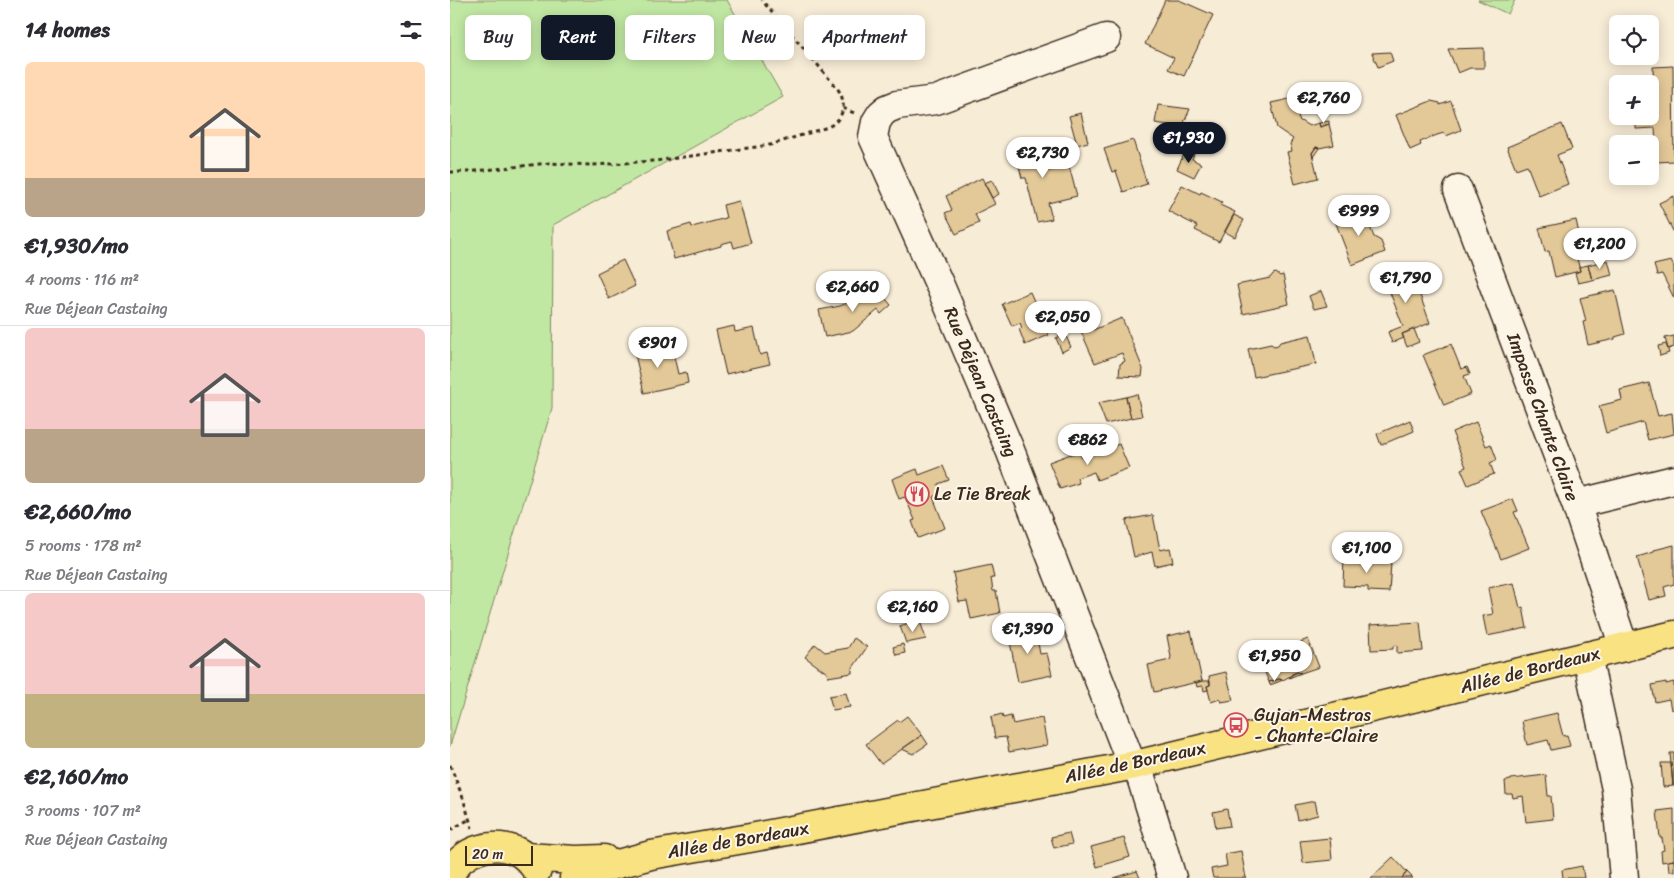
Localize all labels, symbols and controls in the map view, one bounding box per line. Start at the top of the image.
text: 14 homes [25,11,110,49]
chip: Buy [465,15,531,60]
chip: Rent [541,15,615,60]
chip: Filters [625,15,714,60]
chip: New [724,15,794,60]
chip: Apartment [804,15,925,60]
map controls [1609,15,1659,185]
button: locate [1609,15,1659,65]
icon: filters [397,16,425,44]
button: + [1609,75,1659,125]
pin: €2,760 [1283,82,1365,124]
text: €2,760 [1298,83,1350,112]
icon: home [180,95,270,185]
pin: €1,930 [1148,121,1230,164]
text: €1,930 [1164,123,1214,152]
button: − [1609,135,1659,185]
pin: €2,730 [1002,136,1084,179]
text: €2,730 [1017,138,1069,167]
pin: €999 [1329,194,1389,237]
text: €999 [1339,196,1379,225]
text: €1,930/mo [25,227,129,265]
pin: €1,200 [1559,228,1641,270]
text: €1,200 [1574,229,1626,258]
pin: €1,790 [1365,262,1447,304]
text: €1,790 [1381,263,1431,292]
text: 4 rooms · 116 m² [25,265,139,294]
pin: €2,660 [812,270,894,313]
text: €2,660 [827,272,879,301]
text: Rue Déjean Castaing [25,294,168,323]
pin: €2,050 [1022,300,1104,343]
street label: Rue Déjean Castaing [935,302,1027,462]
text: €2,050 [1036,302,1090,331]
pin: €901 [628,326,688,369]
street label: Impasse Chante Claire [1497,327,1588,506]
text: €901 [639,328,677,357]
icon: home [180,360,270,450]
pin: €862 [1058,424,1118,466]
text: €862 [1069,425,1107,454]
place label: Le Tie Break [934,478,1031,510]
restaurant icon: Le Tie Break [904,481,930,507]
text: €2,660/mo [25,493,131,531]
text: 5 rooms · 178 m² [25,531,142,560]
pin: €1,100 [1326,532,1408,574]
text: €1,100 [1343,533,1391,562]
text: Rue Déjean Castaing [25,560,168,589]
pin: €2,160 [872,590,954,633]
text: €2,160 [888,592,938,621]
pin: €1,390 [987,612,1069,655]
text: €1,390 [1003,614,1053,643]
icon: home [180,625,270,715]
street label: Allée de Bordeaux [1456,637,1604,703]
pin: €1,950 [1234,640,1316,682]
text: €1,950 [1249,641,1301,670]
place label: Gujan-Mestras - Chante-Claire [1254,699,1378,752]
bus stop icon: Gujan-Mestras - Chante-Claire [1223,712,1249,738]
street label: Allée de Bordeaux [1061,731,1209,793]
text: €2,160/mo [25,758,128,796]
text: 3 rooms · 107 m² [25,796,141,825]
street label: Allée de Bordeaux [664,812,812,868]
text: Rue Déjean Castaing [25,825,168,854]
text: 20 m [472,842,503,867]
scale bar [465,843,532,866]

